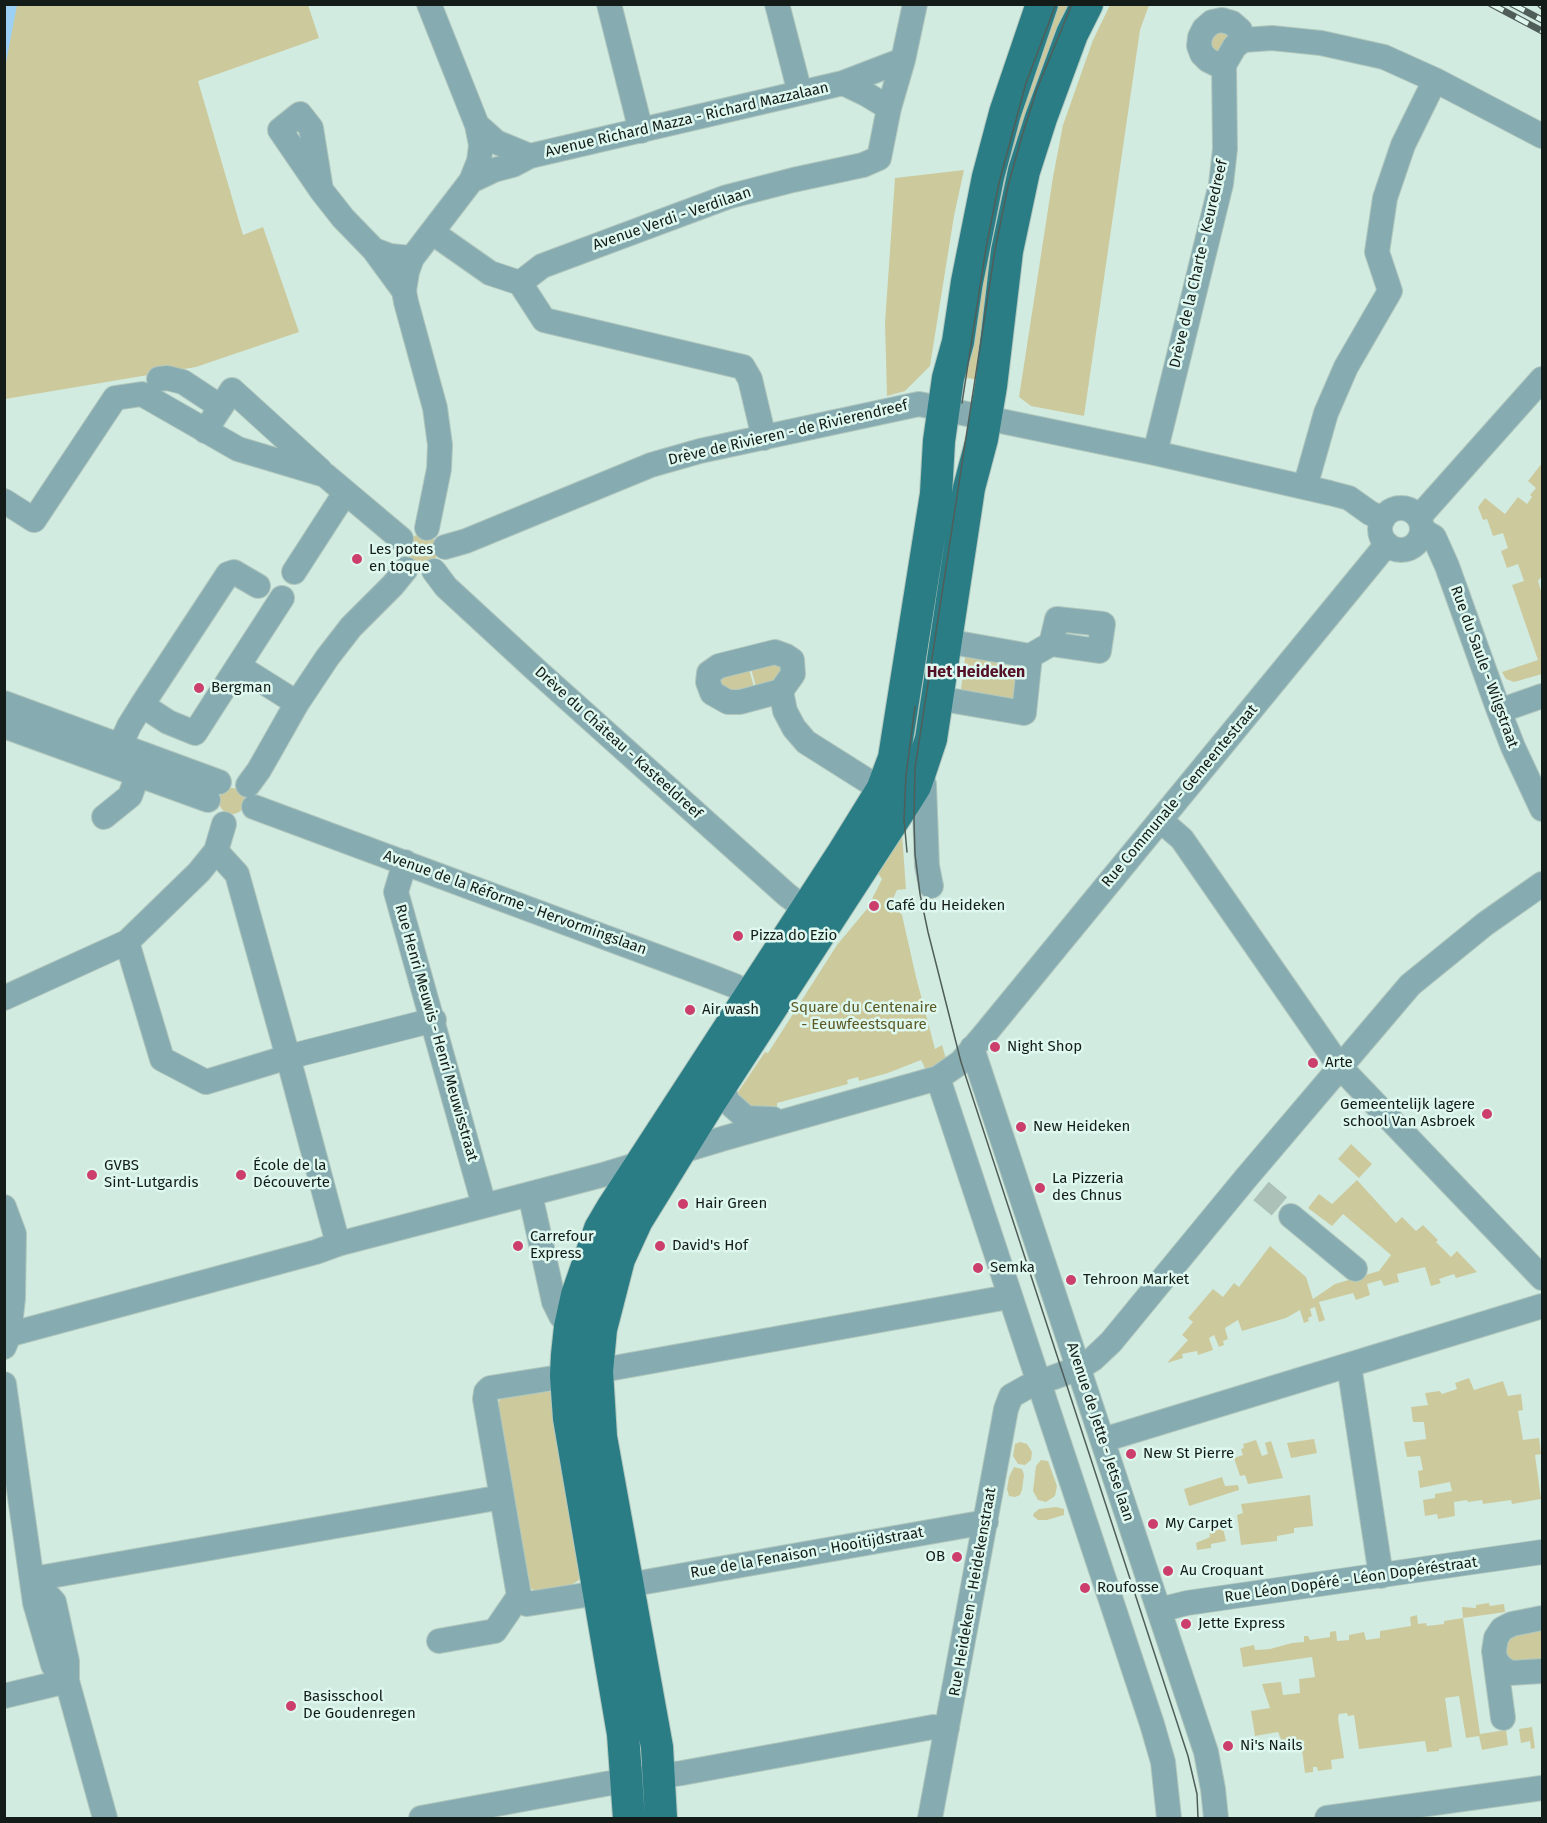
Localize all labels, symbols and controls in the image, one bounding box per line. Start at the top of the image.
street label: Avenue Richard Mazza - Richard Mazzalaan [544,79,830,161]
street label: Drève de la Charte - Keuredreef [1166,158,1232,370]
street label: Avenue Verdi - Verdilaan [590,183,754,255]
street label: Drève de Rivieren - de Rivierendreef [666,397,910,469]
place label: Les potes en toque [369,541,433,576]
marker: Les potes en toque [350,552,364,566]
street label: Rue du Saule - Wilgstraat [1446,583,1522,751]
street label: Drève du Château - Kasteeldreef [531,663,705,823]
district label: Het Heideken [927,663,1025,683]
place label: Bergman [211,679,271,697]
marker: Bergman [192,681,206,695]
street label: Rue Communale - Gemeentestraat [1098,701,1262,891]
street label: Avenue de la Réforme - Hervormingslaan [381,847,649,959]
place label: Café du Heideken [886,897,1005,915]
marker: Café du Heideken [867,899,881,913]
street label: Rue Henri Meuwis - Henri Meuwisstraat [391,902,481,1164]
place label: Pizza do Ezio [750,927,837,945]
marker: Pizza do Ezio [731,929,745,943]
park label: Square du Centenaire - Eeuwfeestsquare [791,999,937,1034]
place label: Air wash [702,1001,759,1019]
marker: Air wash [683,1003,697,1017]
place label: Night Shop [1007,1038,1082,1056]
marker: Night Shop [988,1040,1002,1054]
place label: Arte [1325,1054,1353,1072]
marker: Arte [1306,1056,1320,1070]
place label: Gemeentelijk lagere school Van Asbroek [1340,1096,1475,1131]
marker: Gemeentelijk lagere school Van Asbroek [1480,1107,1494,1121]
place label: New Heideken [1033,1118,1130,1136]
marker: New Heideken [1014,1120,1028,1134]
place label: GVBS Sint-Lutgardis [104,1157,198,1192]
place label: École de la Découverte [253,1157,330,1192]
marker: GVBS Sint-Lutgardis [85,1168,99,1182]
marker: École de la Découverte [234,1168,248,1182]
place label: La Pizzeria des Chnus [1052,1170,1124,1205]
marker: La Pizzeria des Chnus [1033,1181,1047,1195]
place label: Hair Green [695,1195,767,1213]
marker: Hair Green [676,1197,690,1211]
place label: Carrefour Express [530,1228,594,1263]
place label: David's Hof [672,1237,748,1255]
marker: Carrefour Express [511,1239,525,1253]
marker: David's Hof [653,1239,667,1253]
place label: Semka [990,1259,1035,1277]
marker: Semka [971,1261,985,1275]
place label: Tehroon Market [1083,1271,1189,1289]
marker: Tehroon Market [1064,1273,1078,1287]
street label: Avenue de Jette - Jetse laan [1063,1340,1137,1524]
place label: New St Pierre [1143,1445,1234,1463]
marker: New St Pierre [1124,1447,1138,1461]
street label: Rue Heideken - Heidekenstraat [946,1486,1000,1698]
place label: My Carpet [1165,1515,1233,1533]
marker: My Carpet [1146,1517,1160,1531]
street label: Rue de la Fenaison - Hooitijdstraat [689,1524,925,1582]
place label: OB [926,1548,945,1566]
marker: OB [950,1550,964,1564]
street label: Rue Léon Dopéré - Léon Dopéréstraat [1224,1553,1478,1607]
place label: Au Croquant [1180,1562,1264,1580]
marker: Au Croquant [1161,1564,1175,1578]
place label: Roufosse [1097,1579,1159,1597]
marker: Roufosse [1078,1581,1092,1595]
place label: Jette Express [1198,1615,1285,1633]
marker: Jette Express [1179,1617,1193,1631]
place label: Basisschool De Goudenregen [303,1688,416,1723]
marker: Basisschool De Goudenregen [284,1699,298,1713]
place label: Ni's Nails [1240,1737,1303,1755]
marker: Ni's Nails [1221,1739,1235,1753]

